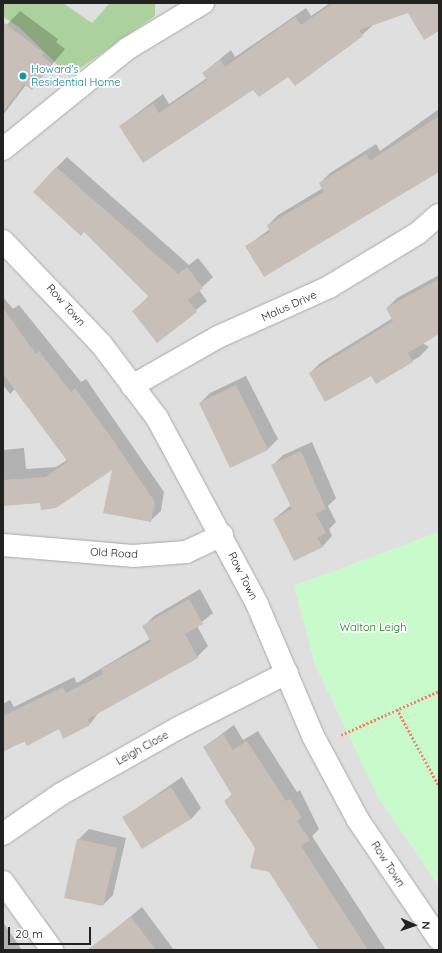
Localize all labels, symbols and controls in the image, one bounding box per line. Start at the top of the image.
place label: Howard's Residential Home [31,63,120,89]
marker: Howard's Residential Home [18,71,28,81]
street label: Row Town [44,281,88,329]
street label: Malus Drive [259,288,319,324]
street label: Old Road [90,545,138,561]
street label: Row Town [225,550,261,602]
park label: Walton Leigh [340,620,406,634]
street label: Leigh Close [113,728,171,768]
street label: Row Town [368,839,408,889]
north arrow [394,905,434,945]
scale bar [10,919,93,945]
text: N [419,921,433,930]
text: 20 m [15,926,43,941]

